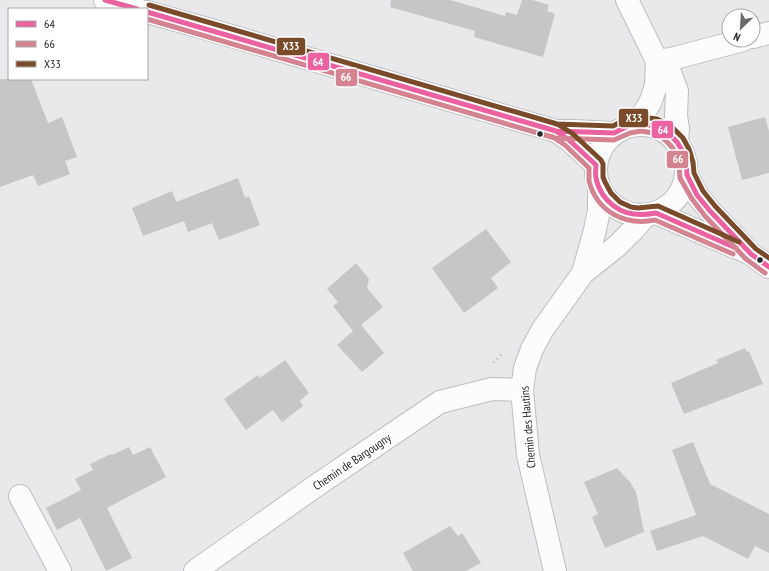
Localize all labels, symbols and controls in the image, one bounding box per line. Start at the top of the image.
legend [8,8,148,80]
north arrow [721,8,761,48]
text: 64 [44,16,55,31]
text: N [731,29,742,45]
text: 66 [44,36,55,51]
line badge: X33 [276,37,306,56]
text: X33 [283,39,299,53]
line badge: 64 [307,52,330,71]
text: 64 [313,55,324,69]
text: X33 [44,56,61,71]
line badge: 66 [335,68,358,87]
text: 66 [341,70,351,84]
line badge: X33 [618,108,649,128]
text: X33 [626,111,642,125]
line badge: 64 [651,120,674,139]
text: 64 [658,123,669,137]
unlabelled marker [535,129,545,139]
line badge: 66 [666,150,689,169]
text: 66 [673,152,683,166]
unlabelled marker [755,255,765,265]
street label: Chemin des Hautins [516,385,539,469]
street label: Chemin de Bargougny [310,430,394,493]

